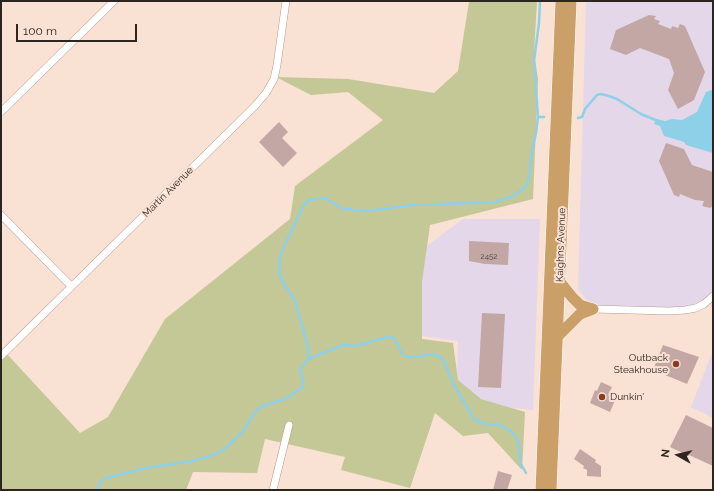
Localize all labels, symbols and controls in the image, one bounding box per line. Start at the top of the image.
scale bar [18,16,139,42]
text: 100 m [23,24,57,38]
street label: Martin Avenue [140,164,196,220]
street label: Kaighns Avenue [554,208,568,282]
house number: 2452 [480,252,498,262]
place label: Outback Steakhouse [614,352,668,376]
marker: Outback Steakhouse [671,359,681,369]
place label: Dunkin' [610,391,644,403]
marker: Dunkin' [597,392,607,402]
north arrow [658,435,698,475]
text: N [659,448,673,458]

